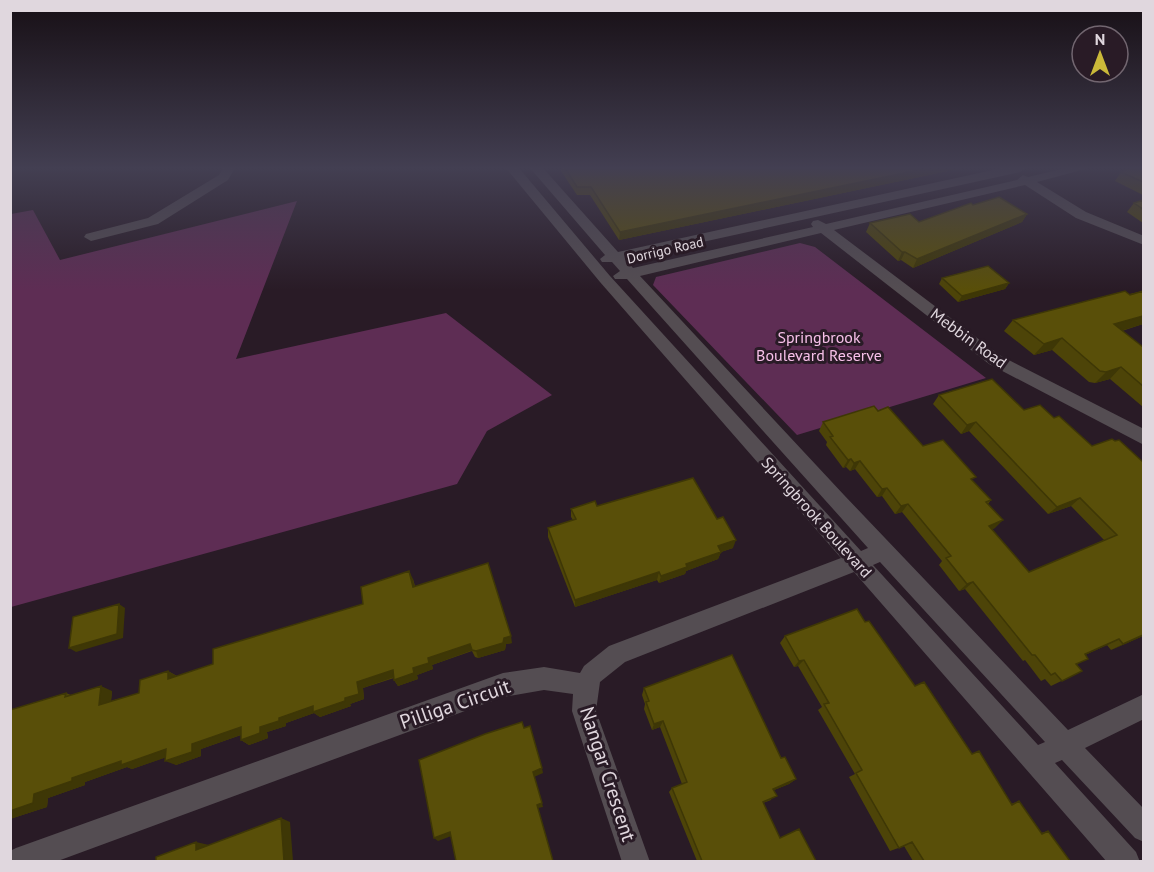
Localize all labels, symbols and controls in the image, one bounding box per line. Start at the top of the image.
north arrow [1070,24,1130,84]
text: N [1095,29,1105,49]
street label: Dorrigo Road [625,232,705,268]
street label: Mebbin Road [927,304,1011,372]
park label: Springbrook Boulevard Reserve [756,327,882,365]
street label: Springbrook Boulevard [758,452,876,582]
street label: Pilliga Circuit [396,673,514,735]
street label: Nangar Crescent [574,703,642,845]

